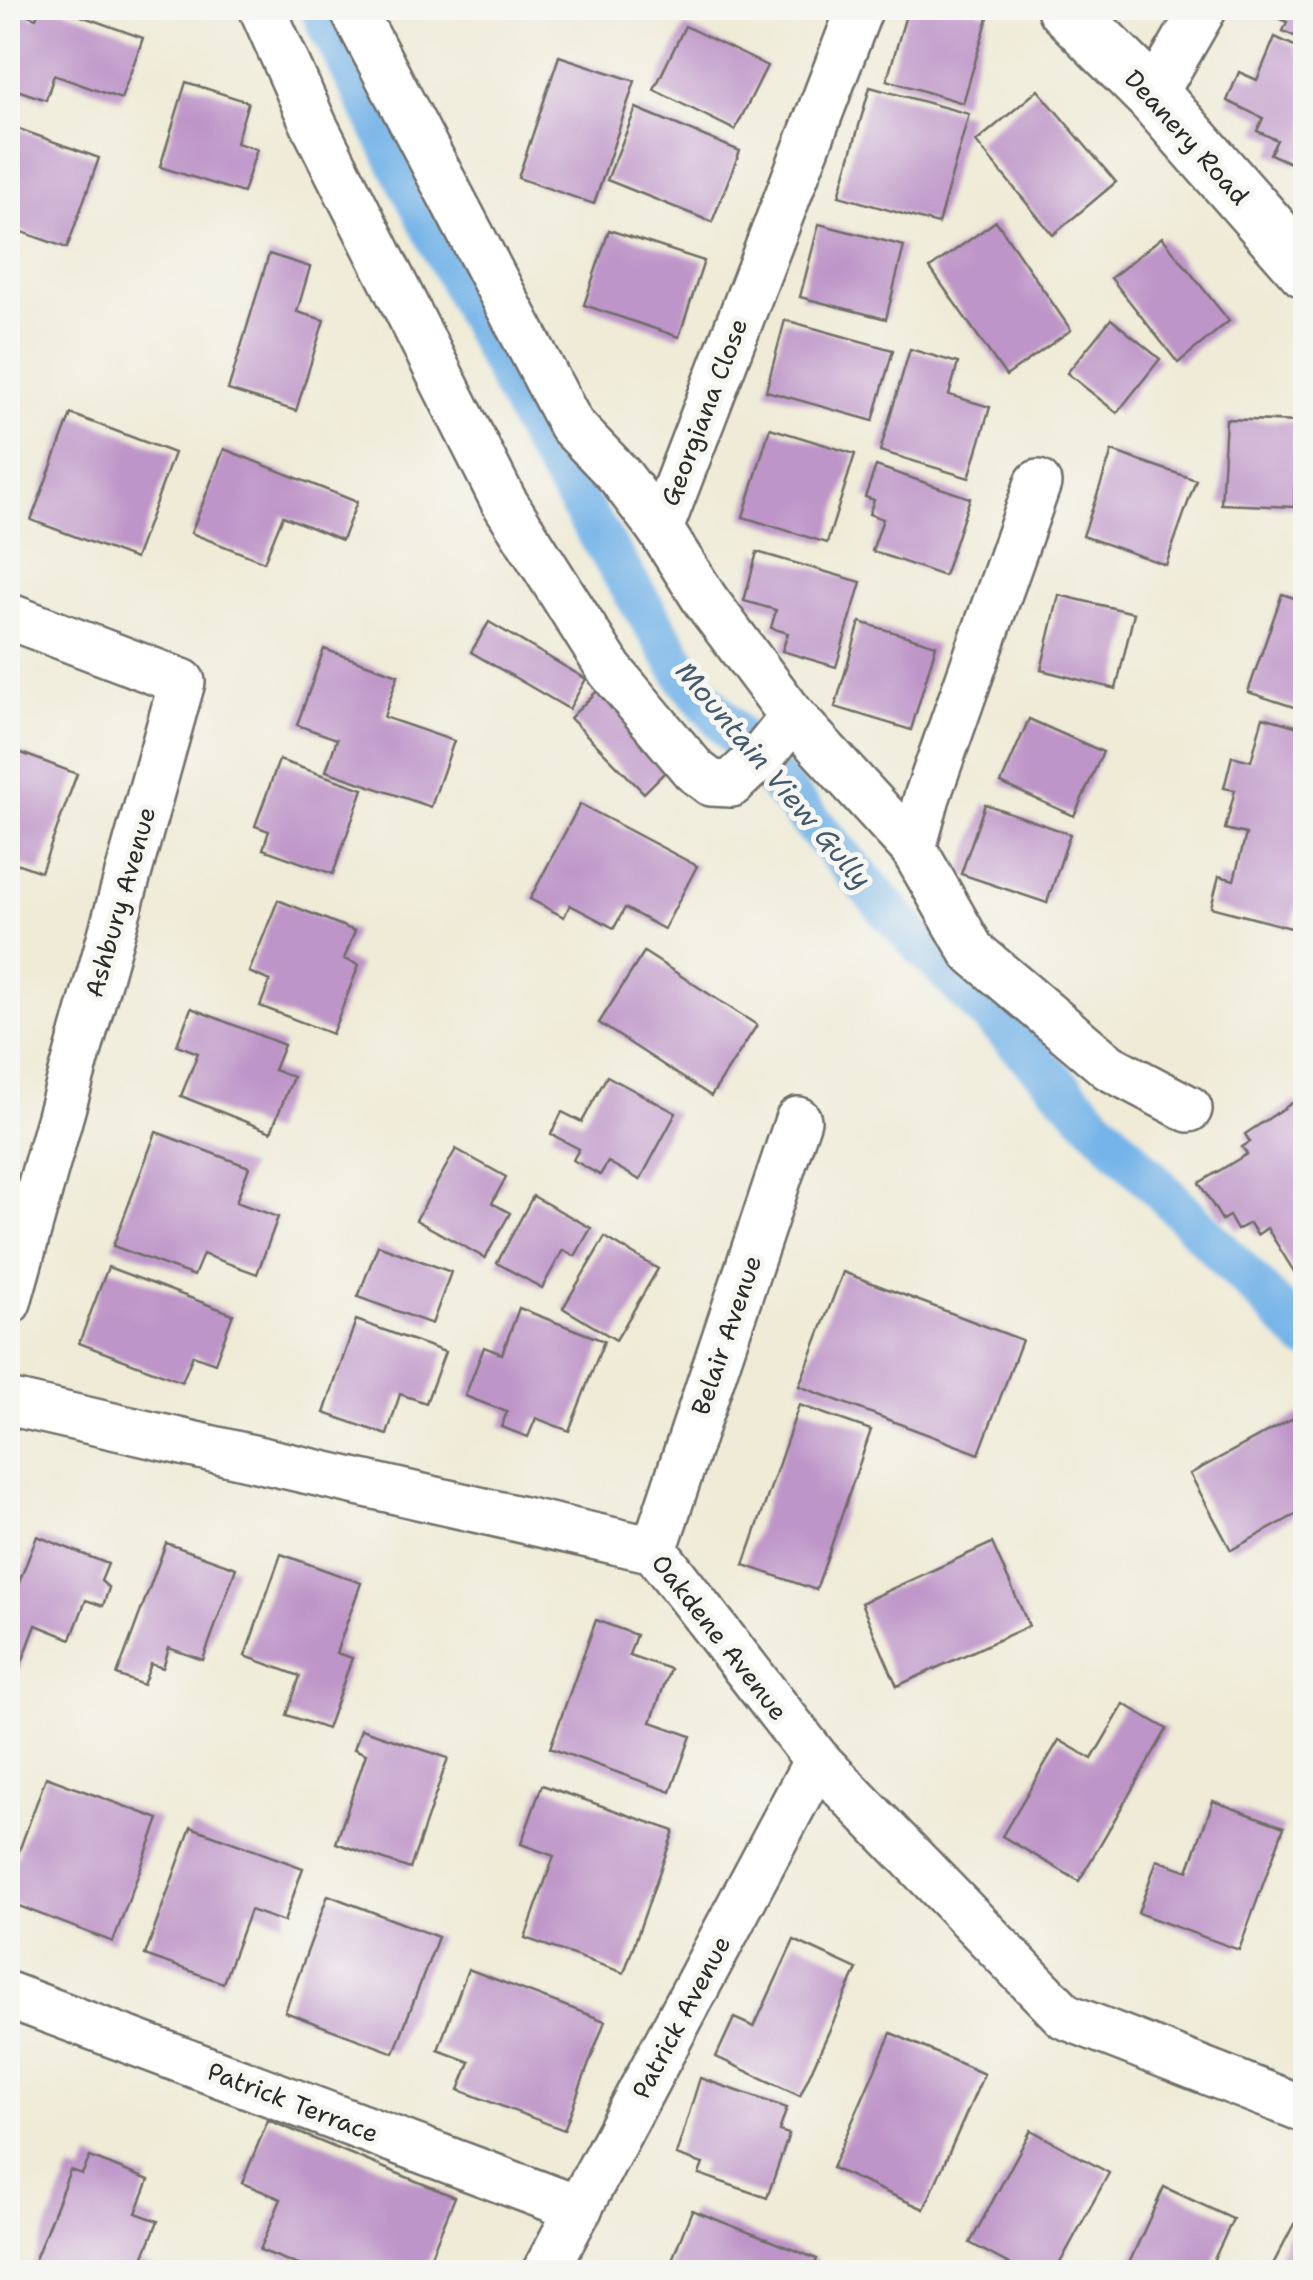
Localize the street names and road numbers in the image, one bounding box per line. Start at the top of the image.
street label: Deanery Road [1117,62,1257,212]
street label: Georgiana Close [653,313,755,511]
street label: Ashbury Avenue [77,803,163,1001]
street label: Belair Avenue [683,1251,769,1419]
street label: Oakdene Avenue [644,1547,796,1727]
street label: Patrick Avenue [624,1930,738,2104]
street label: Patrick Terrace [203,2054,383,2150]

